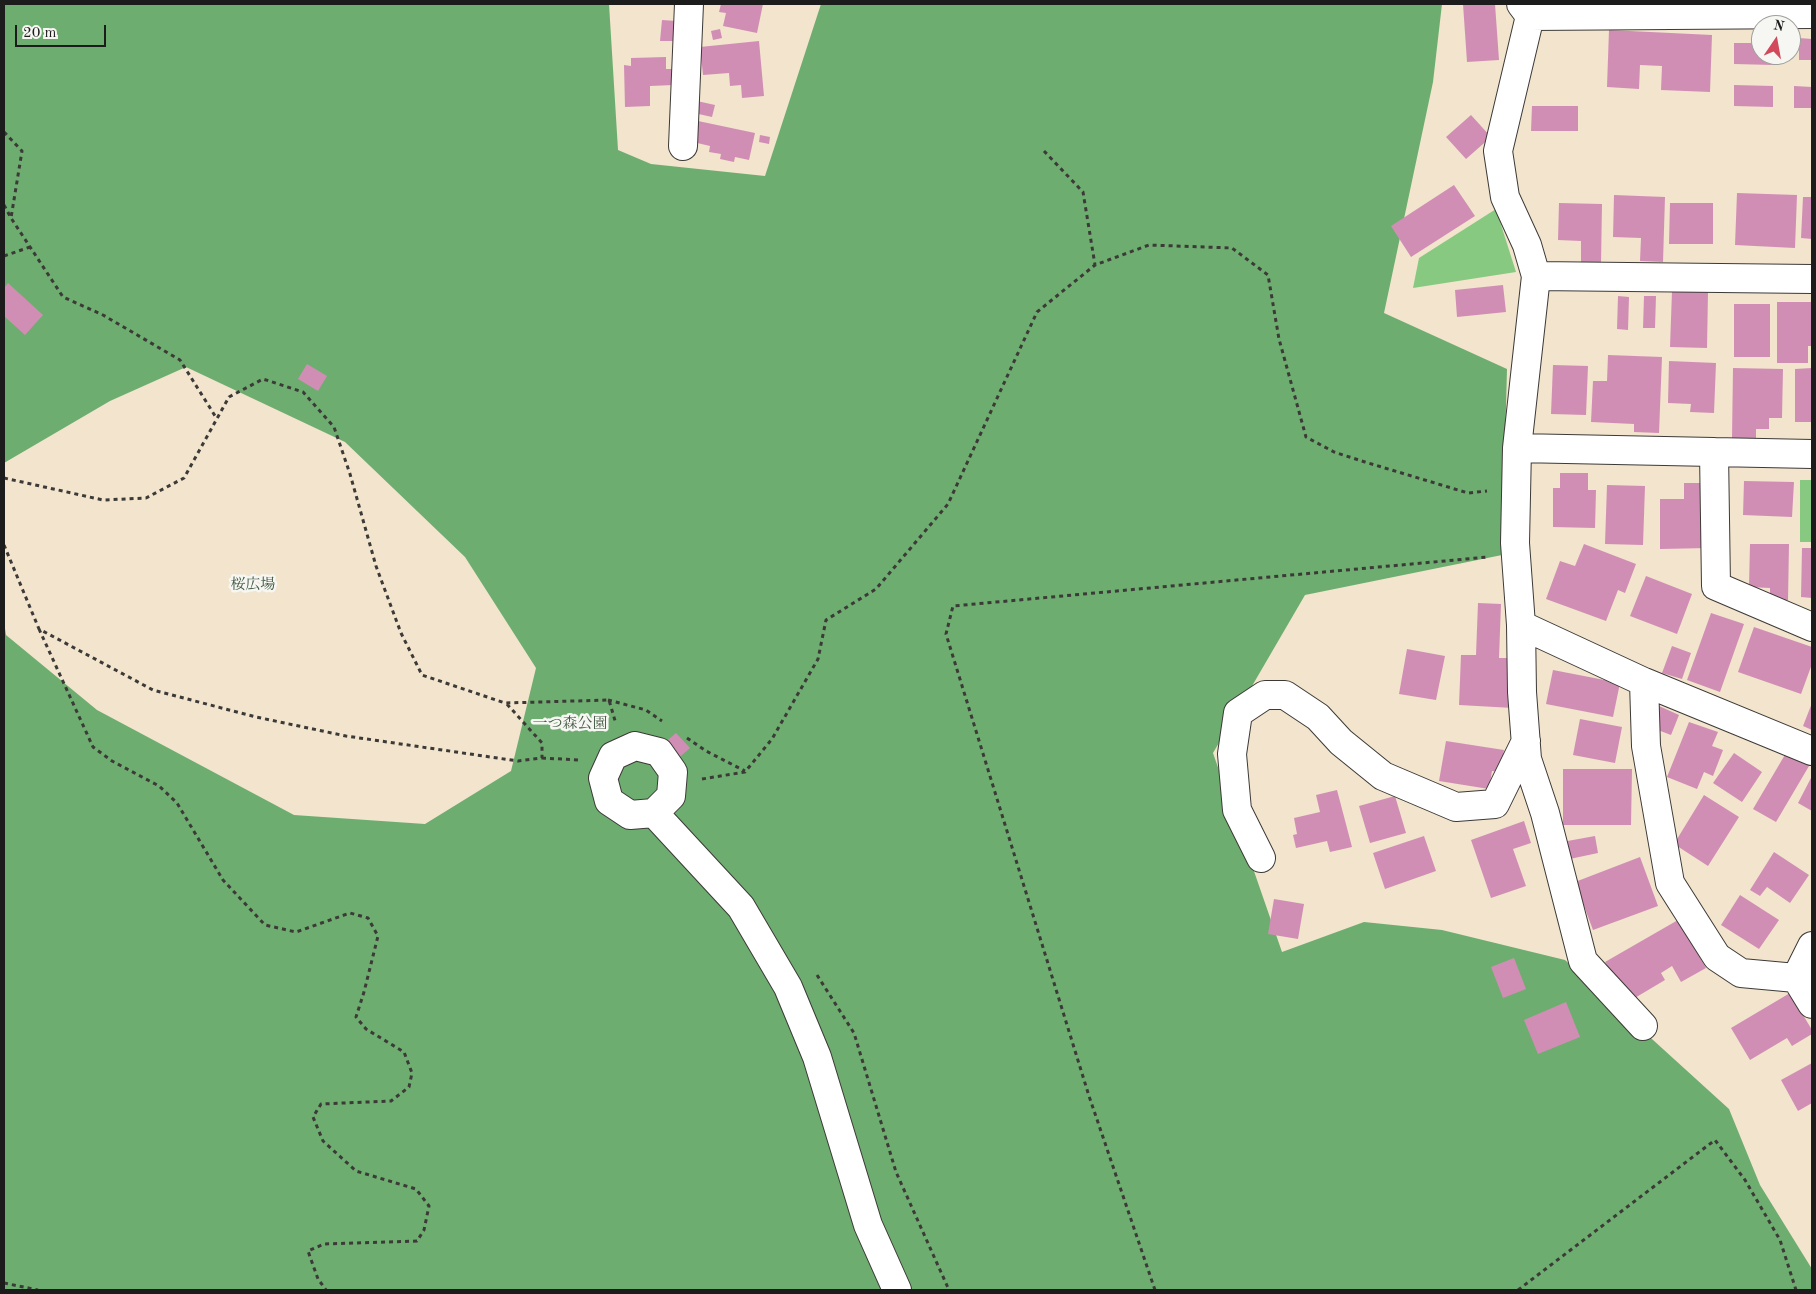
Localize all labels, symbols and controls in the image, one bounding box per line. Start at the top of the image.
scale bar [18,15,109,47]
north arrow [1751,15,1801,65]
text: N [1772,18,1786,34]
text: 20 m [23,26,57,41]
park label: 桜広場 [231,576,275,594]
park label: 一つ森公園 [533,715,607,733]

